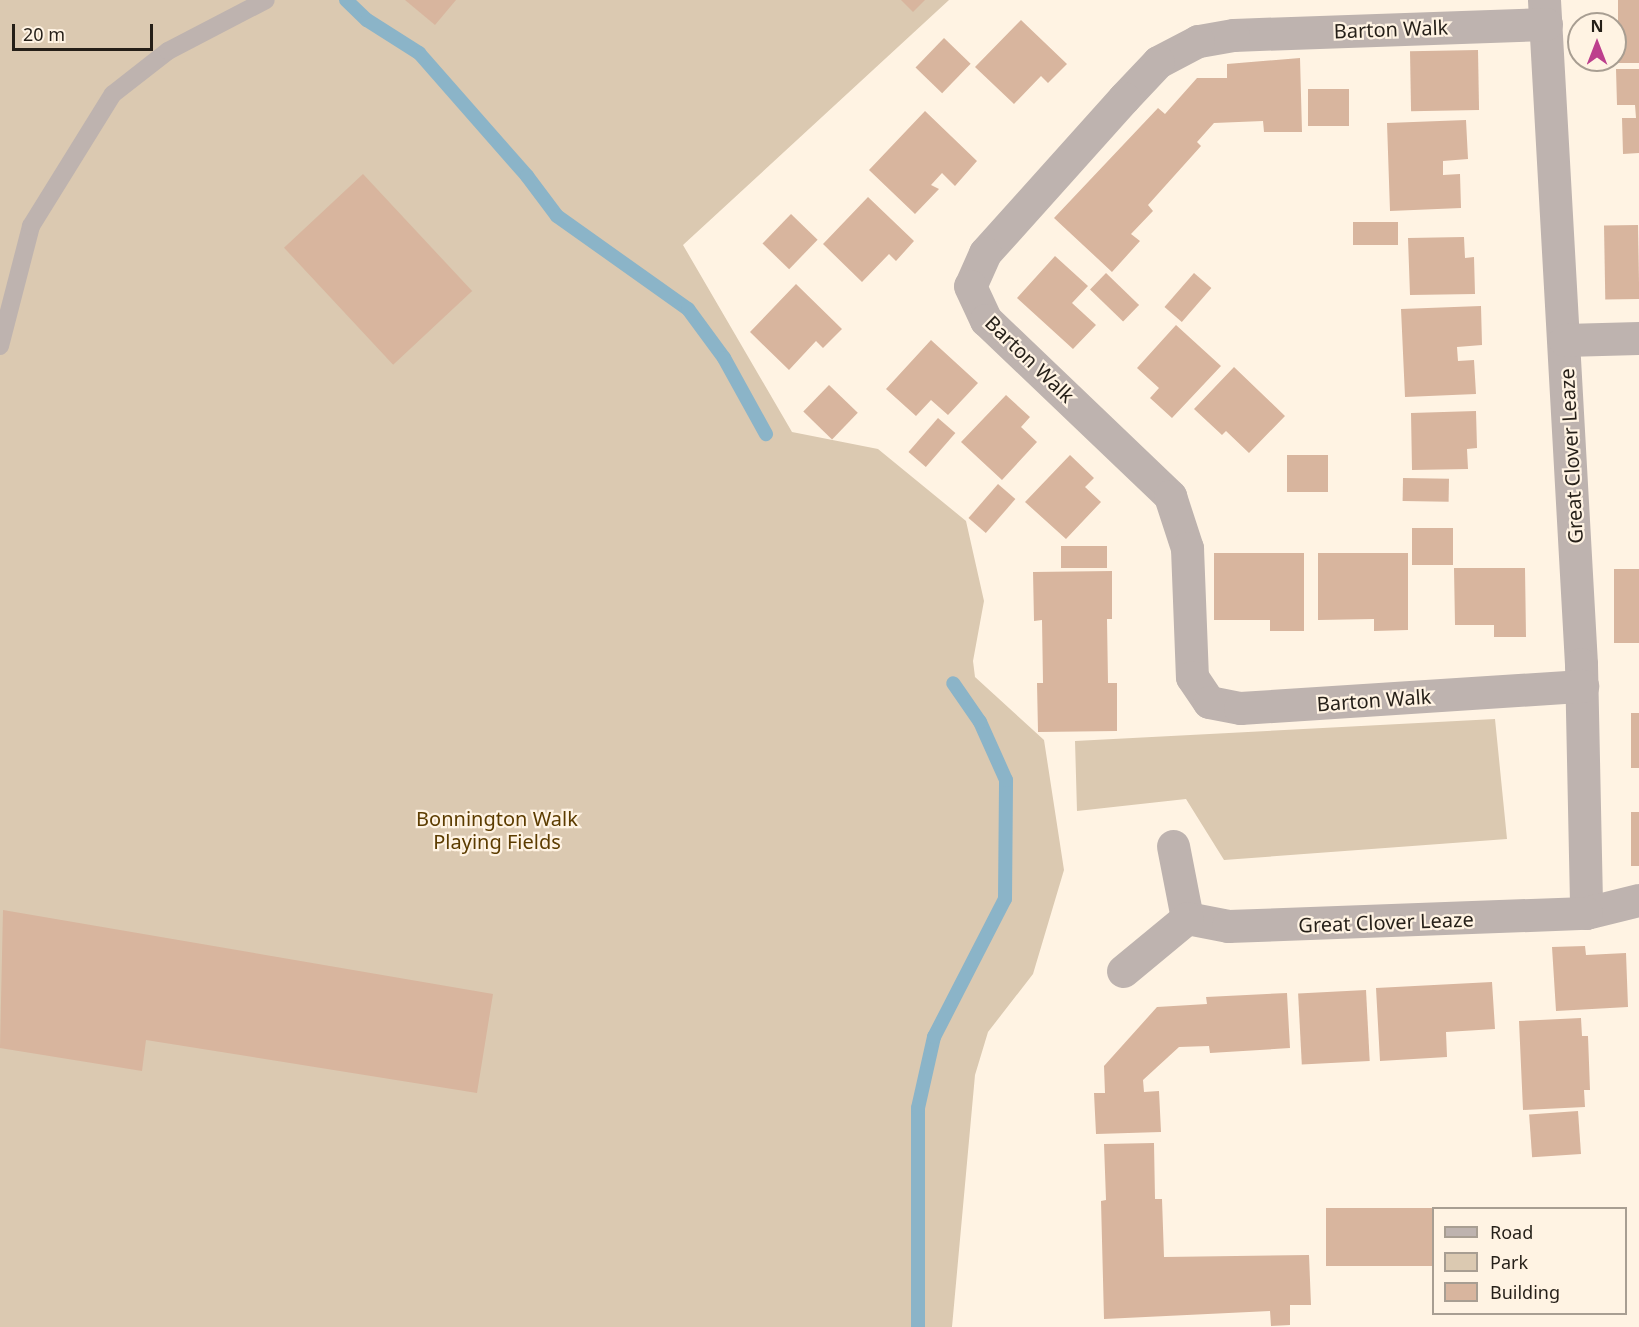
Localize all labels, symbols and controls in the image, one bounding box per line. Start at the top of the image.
scale bar [15,12,156,50]
north arrow [1567,12,1627,72]
street label: Barton Walk [1333,15,1449,43]
text: N [1590,15,1604,37]
text: 20 m [23,22,65,46]
street label: Barton Walk [980,311,1080,407]
street label: Great Clover Leaze [1554,368,1588,544]
street label: Barton Walk [1316,684,1432,716]
park label: Bonnington Walk Playing Fields [416,807,578,854]
street label: Great Clover Leaze [1298,907,1474,937]
legend [1432,1207,1627,1315]
text: Road [1490,1220,1533,1244]
text: Park [1490,1250,1528,1274]
text: Building [1490,1280,1560,1304]

